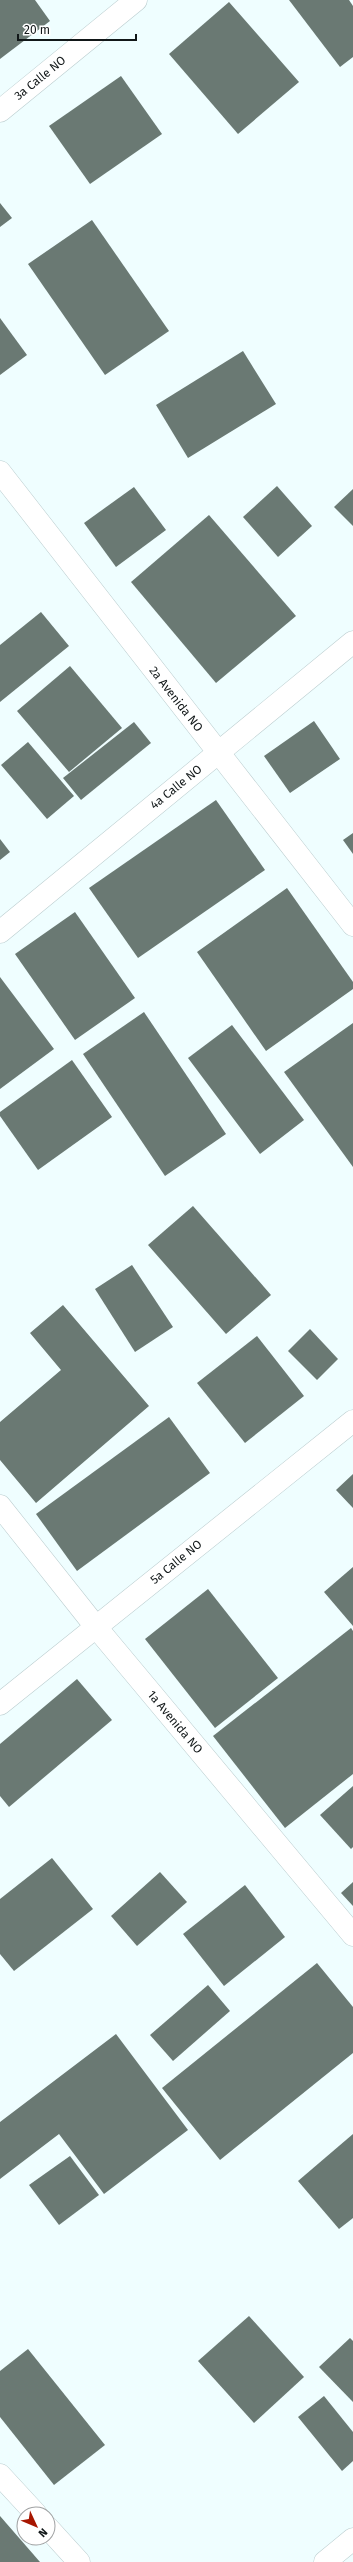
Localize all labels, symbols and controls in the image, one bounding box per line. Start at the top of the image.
scale bar [18,16,136,42]
text: 20 m [24,23,50,37]
street label: 3a Calle NO [12,53,68,103]
street label: 2a Avenida NO [146,664,206,734]
street label: 4a Calle NO [147,762,205,812]
street label: 5a Calle NO [148,1537,204,1587]
street label: 1a Avenida NO [145,1688,205,1756]
north arrow [16,2506,56,2546]
text: N [36,2525,50,2540]

